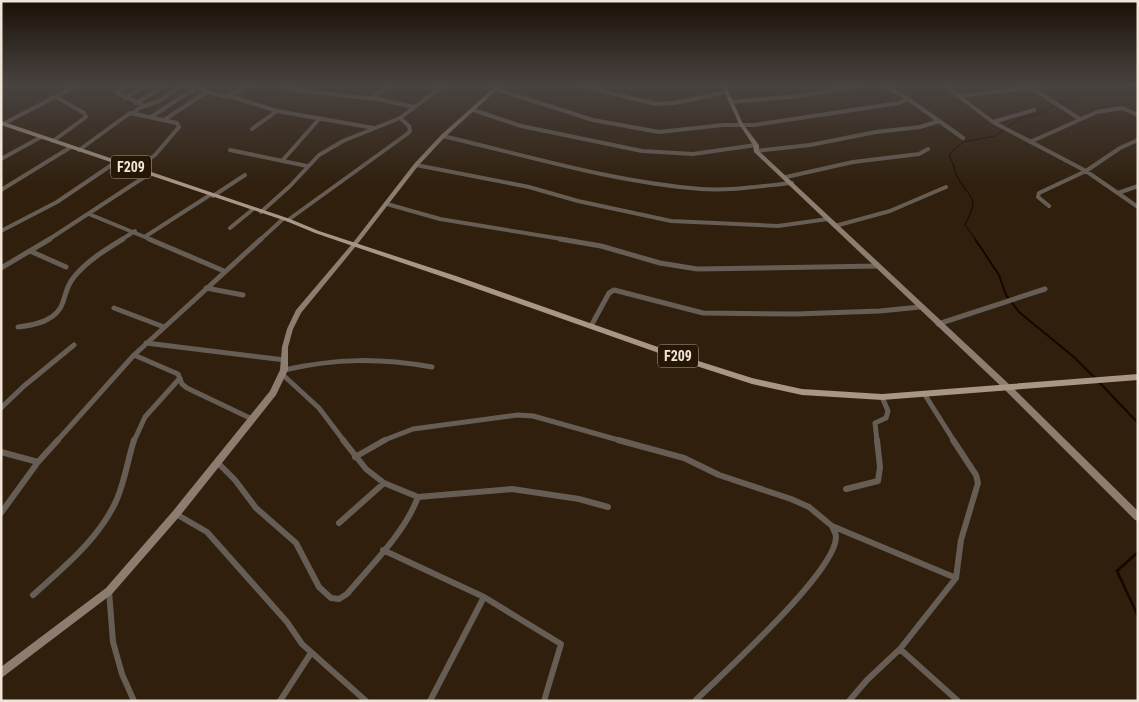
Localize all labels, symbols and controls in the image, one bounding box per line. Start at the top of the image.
road number: F209 [111,156,151,178]
road number: F209 [658,344,698,368]

